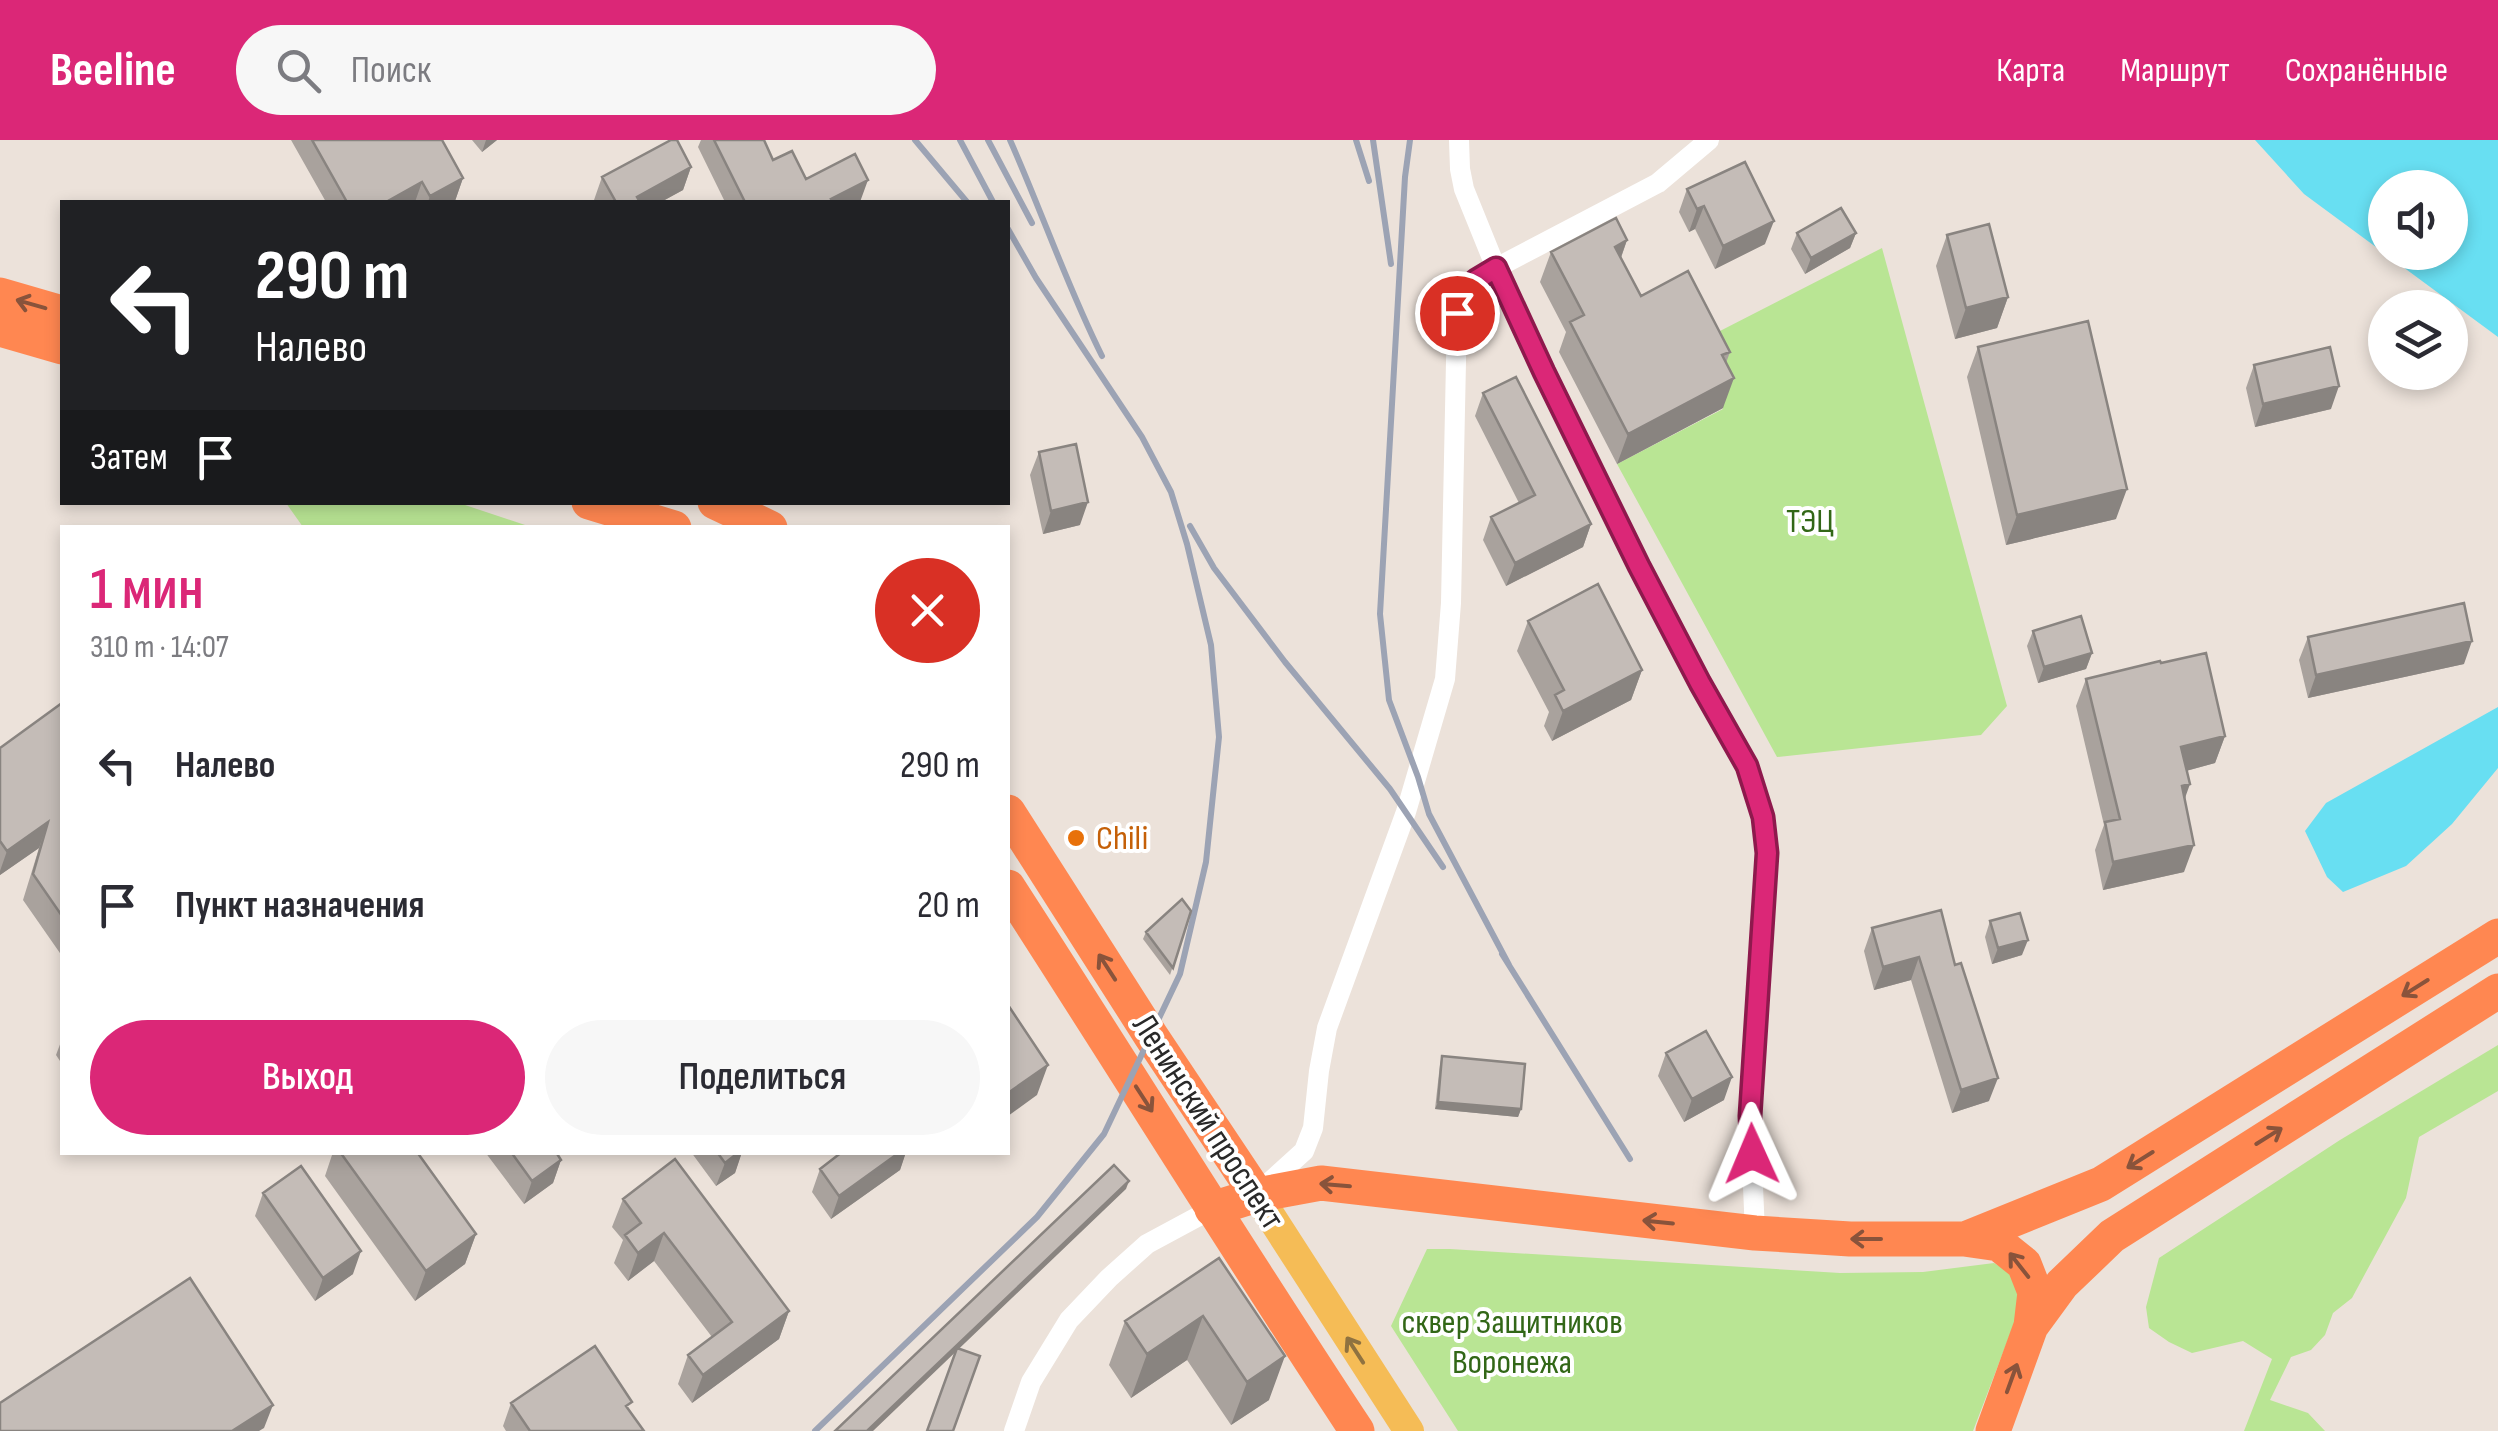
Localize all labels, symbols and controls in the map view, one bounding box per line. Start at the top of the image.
search box [236,25,936,115]
text: Beeline [50,42,176,99]
icon: search [271,43,326,98]
text: Поиск [351,48,431,93]
text: Карта [1996,49,2065,92]
text: Маршрут [2120,49,2230,92]
text: Сохранённые [2285,49,2448,92]
map controls [2368,170,2468,390]
button: sound [2368,170,2468,270]
text: 290 m [255,235,410,319]
icon: left [90,240,220,370]
pin [1415,271,1500,356]
icon: arrive [1430,286,1485,341]
button: layers [2368,290,2468,390]
one-way arrow [16,294,47,312]
text: Налево [255,320,367,375]
icon: arrive [188,430,243,485]
text: Затем [90,435,168,480]
park label: ТЭЦ [1786,500,1834,543]
text: 1 мин [90,554,204,626]
button: close [875,558,980,663]
text: 310 m · 14:07 [90,628,229,667]
icon: left [90,738,145,793]
text: Налево [175,743,275,788]
text: 290 m [900,743,980,788]
place label: Chili [1096,817,1148,860]
marker: Chili [1065,827,1087,849]
icon: arrive [90,878,145,933]
text: Пункт назначения [175,883,424,928]
text: 20 m [917,883,980,928]
one-way arrow [1096,953,1117,982]
one-way arrow [2401,978,2430,998]
street label: Ленинский проспект [1122,1006,1294,1238]
button: Выход [90,1020,525,1135]
button: Поделиться [545,1020,980,1135]
one-way arrow [1133,1084,1154,1112]
position arrow [1700,1102,1804,1206]
one-way arrow [2254,1126,2283,1146]
one-way arrow [2126,1150,2154,1171]
one-way arrow [1319,1176,1351,1195]
one-way arrow [1642,1212,1674,1231]
one-way arrow [1851,1230,1884,1248]
one-way arrow [2009,1252,2030,1280]
park label: сквер Защитников Воронежа [1401,1301,1623,1384]
one-way arrow [1344,1336,1365,1365]
one-way arrow [2004,1364,2022,1395]

